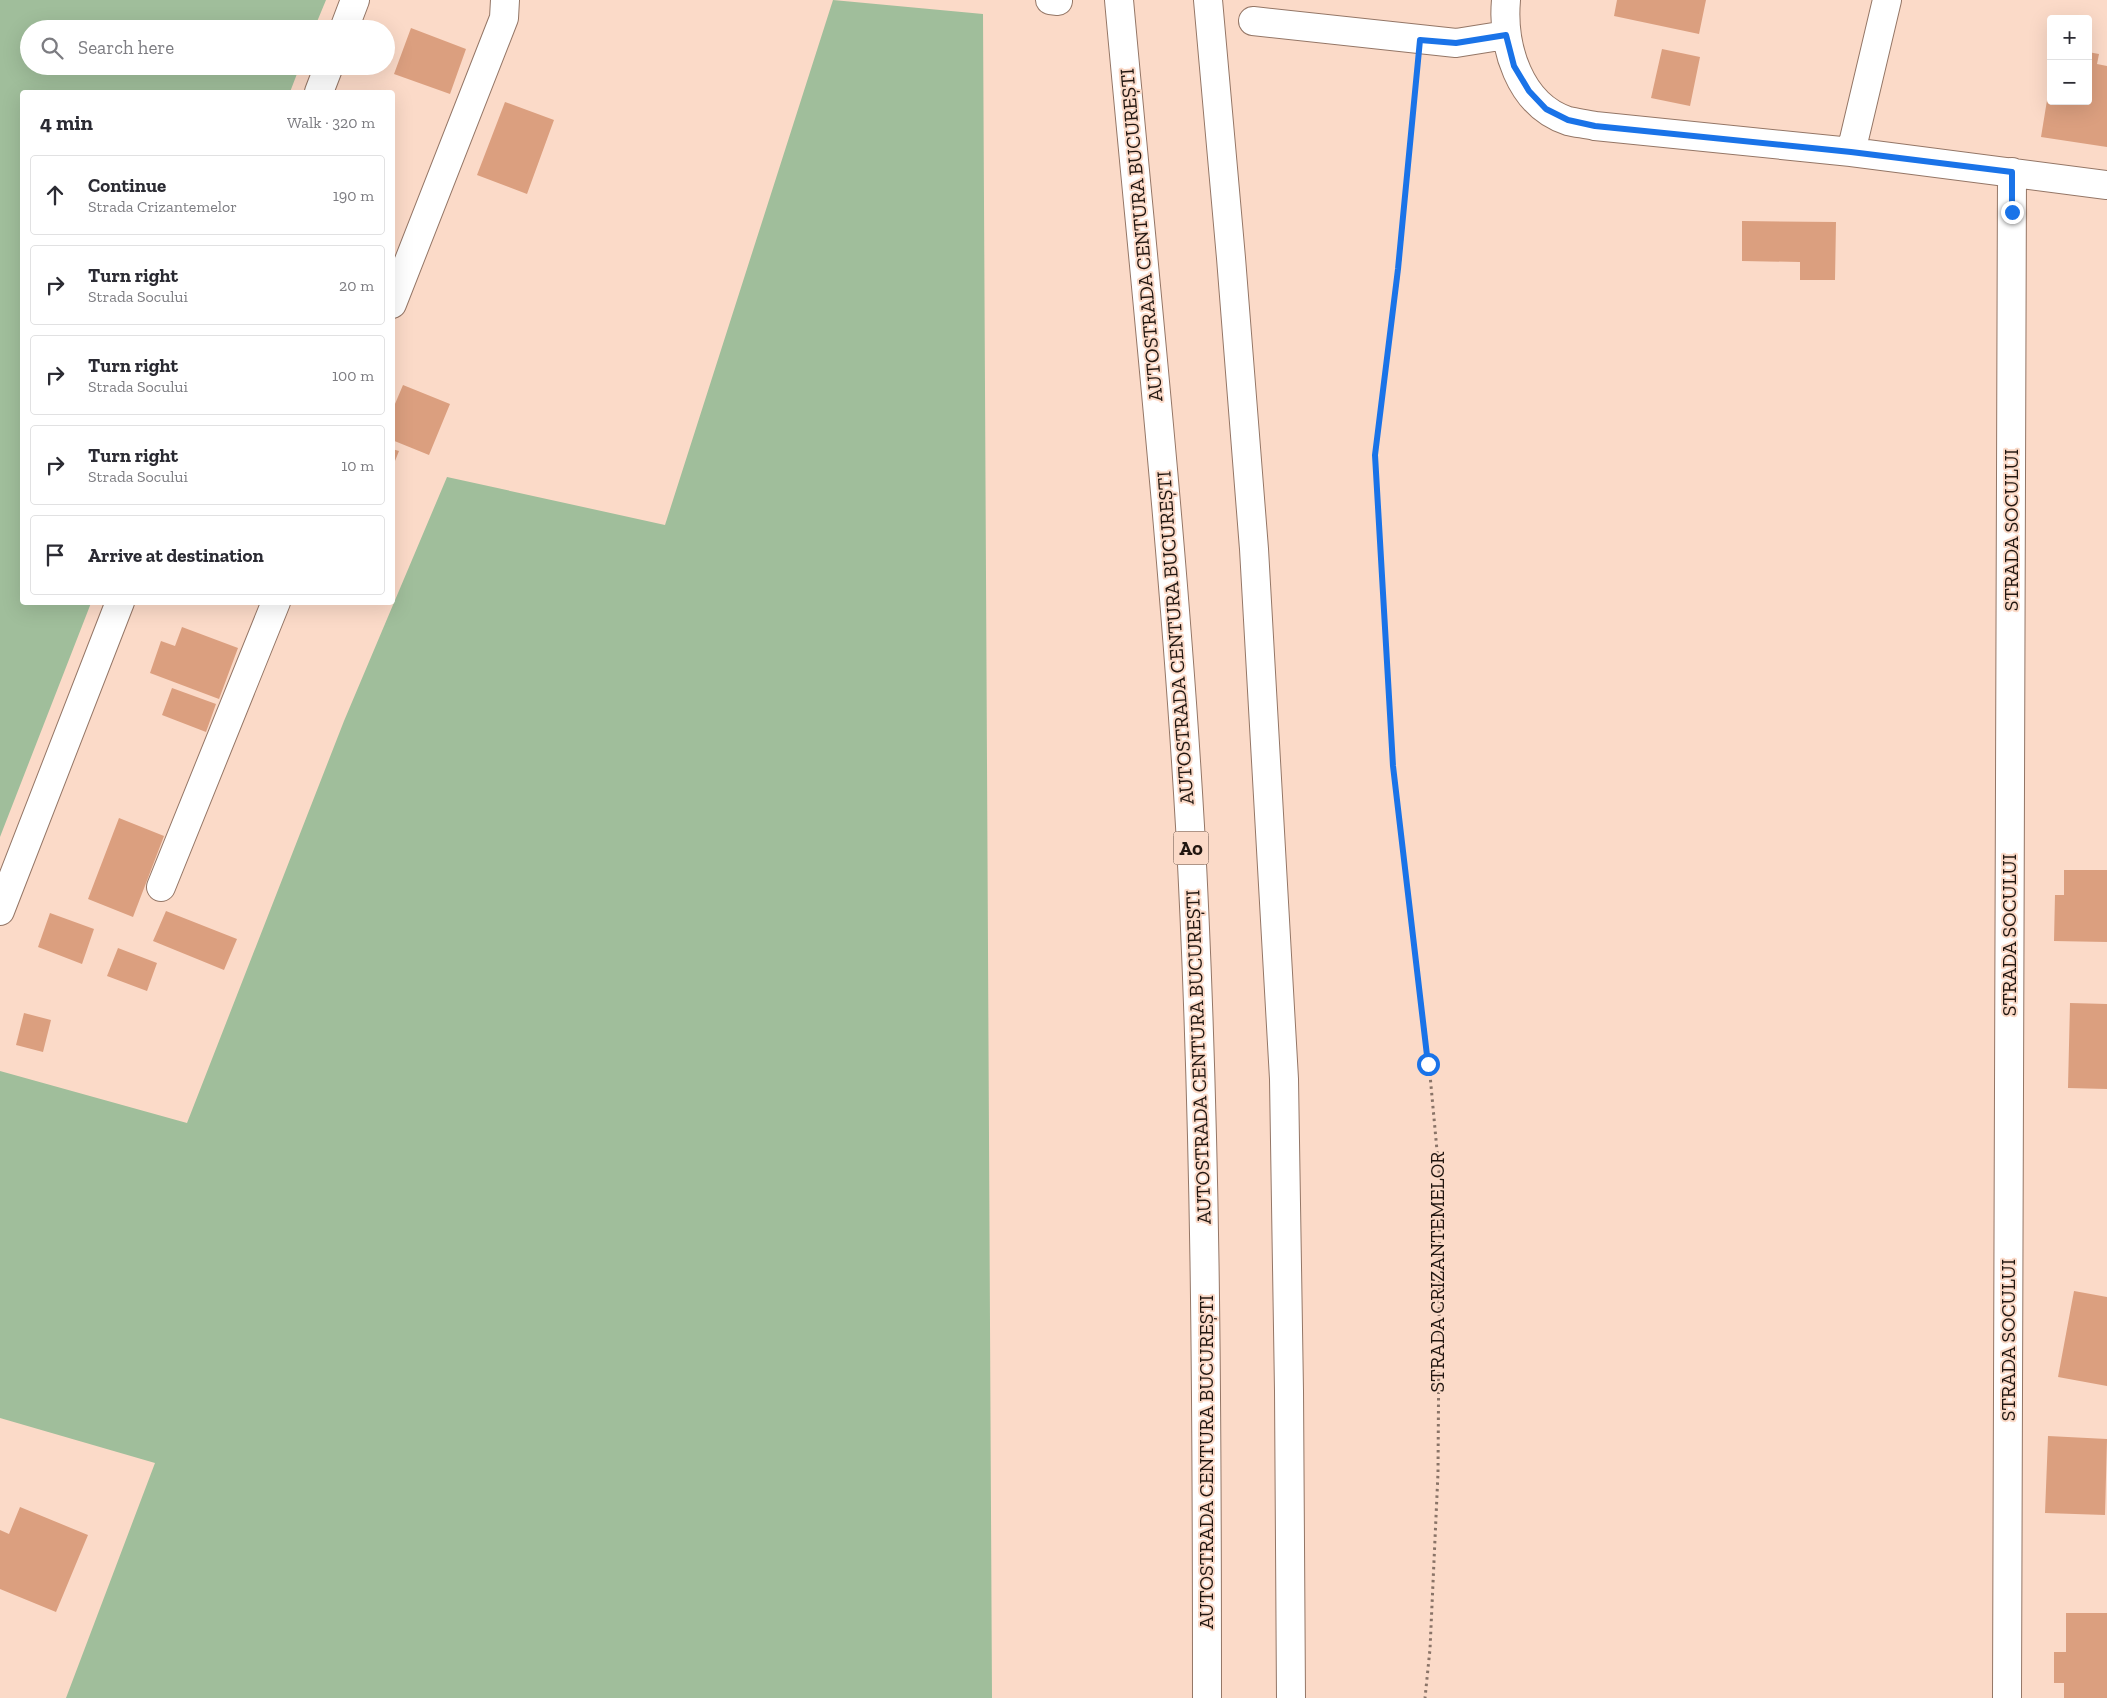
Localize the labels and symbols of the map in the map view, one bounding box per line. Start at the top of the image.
street label: AUTOSTRADA CENTURA BUCUREȘTI [1114,67,1168,403]
route end [2001,201,2024,224]
street label: STRADA SOCULUI [1999,449,2023,611]
street label: AUTOSTRADA CENTURA BUCUREȘTI [1151,470,1199,806]
road number: A0 [1174,831,1208,864]
street label: STRADA SOCULUI [1997,854,2021,1016]
street label: AUTOSTRADA CENTURA BUCUREȘTI [1180,889,1216,1225]
route start [1417,1053,1440,1076]
street label: STRADA CRIZANTEMELOR [1425,1151,1449,1392]
street label: STRADA SOCULUI [1996,1259,2020,1421]
street label: AUTOSTRADA CENTURA BUCUREȘTI [1194,1295,1218,1629]

